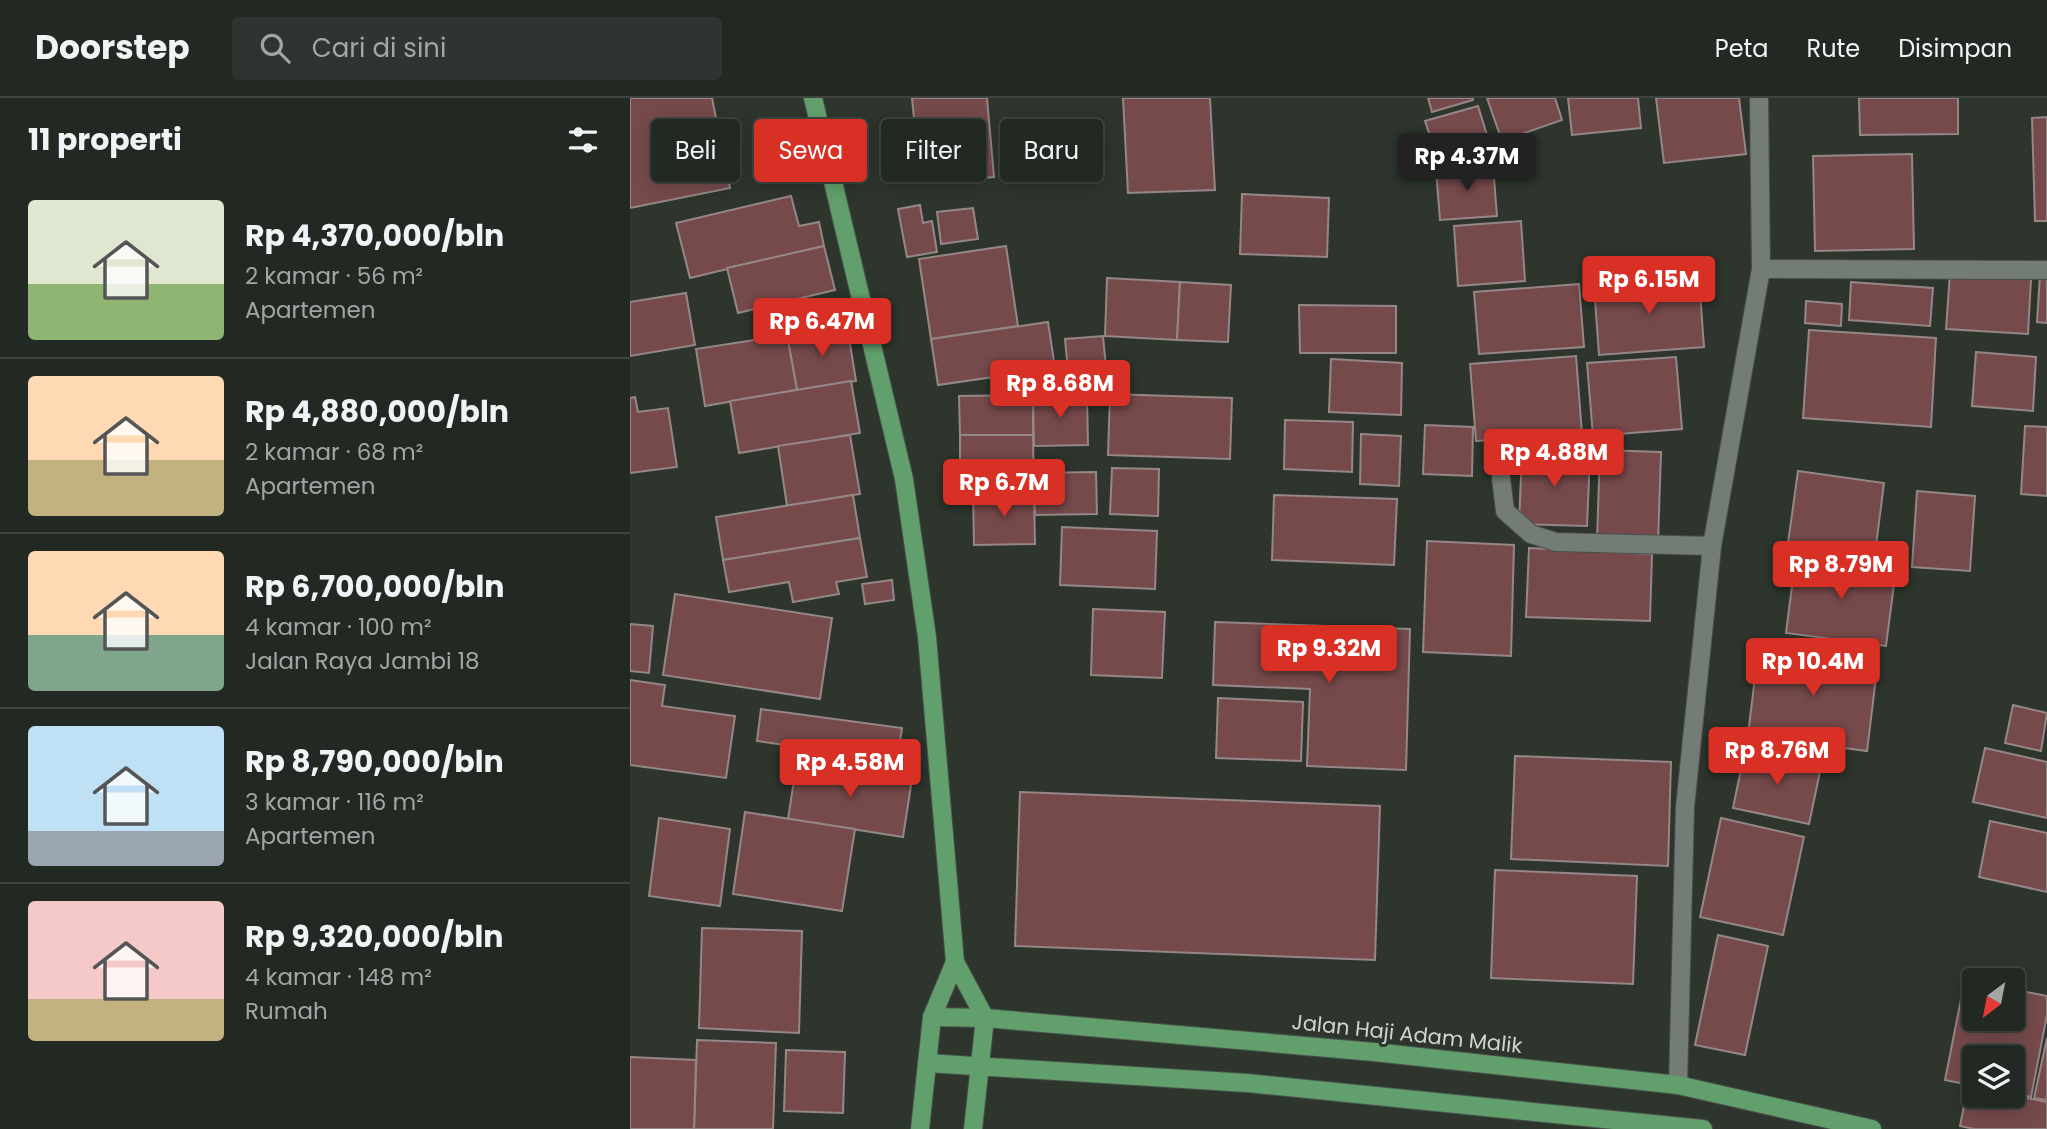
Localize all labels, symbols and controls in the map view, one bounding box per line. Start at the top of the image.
search box [232,17,722,80]
text: Doorstep [35,24,190,71]
icon: search [256,29,294,67]
text: Cari di sini [312,30,446,66]
text: Peta [1715,32,1769,65]
text: Rute [1807,32,1860,65]
text: Disimpan [1898,32,2012,65]
text: 11 properti [28,118,182,161]
chip: Beli [651,119,740,182]
chip: Sewa [754,119,867,182]
chip: Filter [881,119,986,182]
chip: Baru [1000,119,1103,182]
icon: filters [564,121,602,159]
pin: Rp 4.37M [1395,134,1539,193]
text: Rp 4.37M [1415,140,1519,172]
text: Rp 4,370,000/bln [245,214,504,257]
icon: home [84,228,168,312]
pin: Rp 6.15M [1577,256,1721,316]
text: 2 kamar · 56 m² [245,260,423,292]
text: Rp 6.15M [1598,263,1700,295]
text: Apartemen [245,294,375,326]
pin: Rp 6.47M [750,299,894,358]
text: Rp 6.47M [769,305,875,337]
pin: Rp 8.68M [988,360,1132,420]
text: Rp 8.68M [1006,367,1114,399]
text: Rp 4,880,000/bln [245,390,509,433]
icon: home [84,404,168,488]
pin: Rp 4.88M [1482,430,1626,489]
text: 2 kamar · 68 m² [245,436,423,468]
text: Rp 4.88M [1500,436,1608,468]
pin: Rp 6.7M [939,460,1069,519]
text: Rp 6.7M [959,466,1049,498]
text: Apartemen [245,470,375,502]
pin: Rp 8.79M [1769,542,1913,601]
text: Rp 8.79M [1789,548,1893,580]
text: Rp 6,700,000/bln [245,565,505,608]
icon: home [84,579,168,663]
text: 4 kamar · 100 m² [245,611,432,643]
pin: Rp 9.32M [1257,626,1401,685]
text: Rp 9.32M [1277,632,1381,664]
pin: Rp 10.4M [1741,638,1885,698]
text: Jalan Raya Jambi 18 [245,645,480,677]
text: Rp 10.4M [1762,645,1864,677]
pin: Rp 8.76M [1705,728,1849,787]
text: Rp 8.76M [1725,734,1829,766]
text: Rp 8,790,000/bln [245,740,504,783]
pin: Rp 4.58M [778,740,922,799]
text: Rp 4.58M [796,746,904,778]
icon: home [84,754,168,838]
text: 3 kamar · 116 m² [245,786,424,818]
text: Apartemen [245,820,375,852]
text: Rp 9,320,000/bln [245,915,504,958]
icon: home [84,929,168,1013]
text: 4 kamar · 148 m² [245,961,432,993]
north arrow [1962,968,2025,1031]
map controls [1962,968,2025,1108]
text: Rumah [245,995,328,1027]
street label: Jalan Haji Adam Malik [1290,1007,1524,1060]
button: layers [1962,1045,2025,1108]

